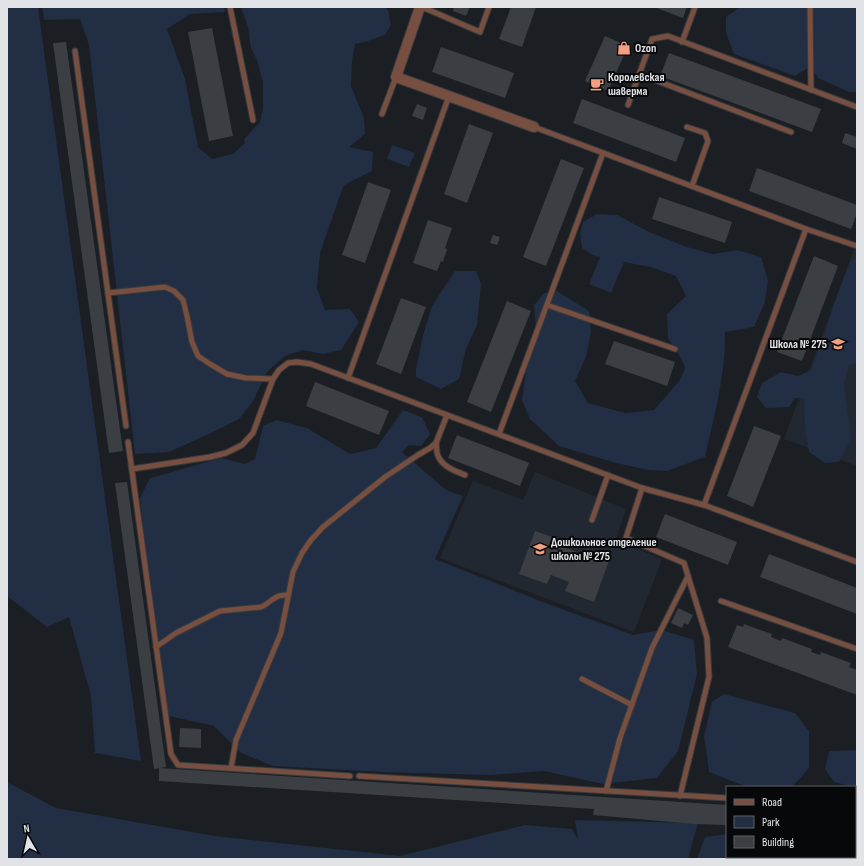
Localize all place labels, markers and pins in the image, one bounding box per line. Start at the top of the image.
shop icon: Ozon [616,40,632,56]
place label: Ozon [635,41,656,56]
place label: Королевская шаверма [608,70,664,99]
cafe icon: Королевская шаверма [589,76,605,92]
school or university icon: Школа № 275 [830,336,846,352]
place label: Школа № 275 [770,337,827,352]
place label: Дошкольное отделение школы № 275 [551,535,657,564]
school or university icon: Дошкольное отделение школы № 275 [532,541,548,557]

